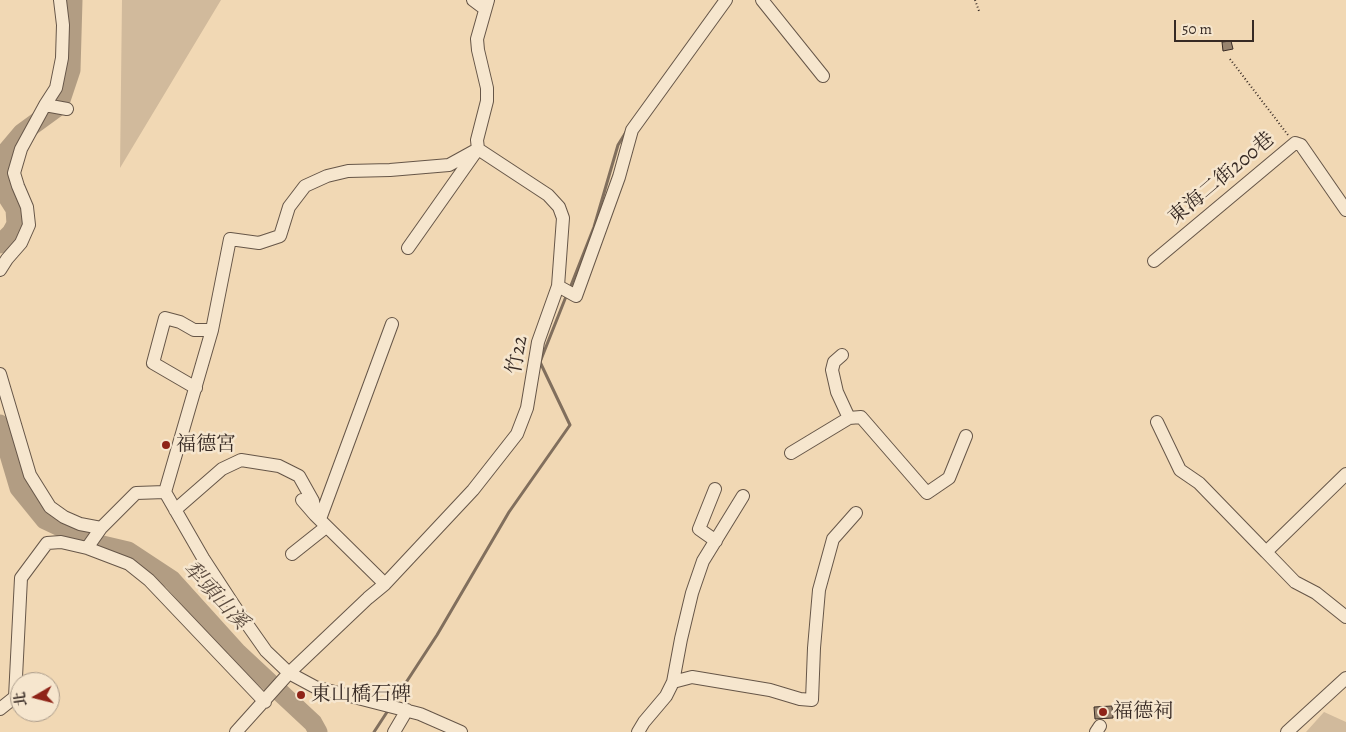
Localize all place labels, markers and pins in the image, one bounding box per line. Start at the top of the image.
place label: 福德宮 [176,433,236,457]
marker: 福德宮 [160,439,172,451]
place label: 東山橋石碑 [311,683,411,707]
marker: 東山橋石碑 [295,689,307,701]
place label: 福德祠 [1113,700,1173,724]
marker: 福德祠 [1097,706,1109,718]

